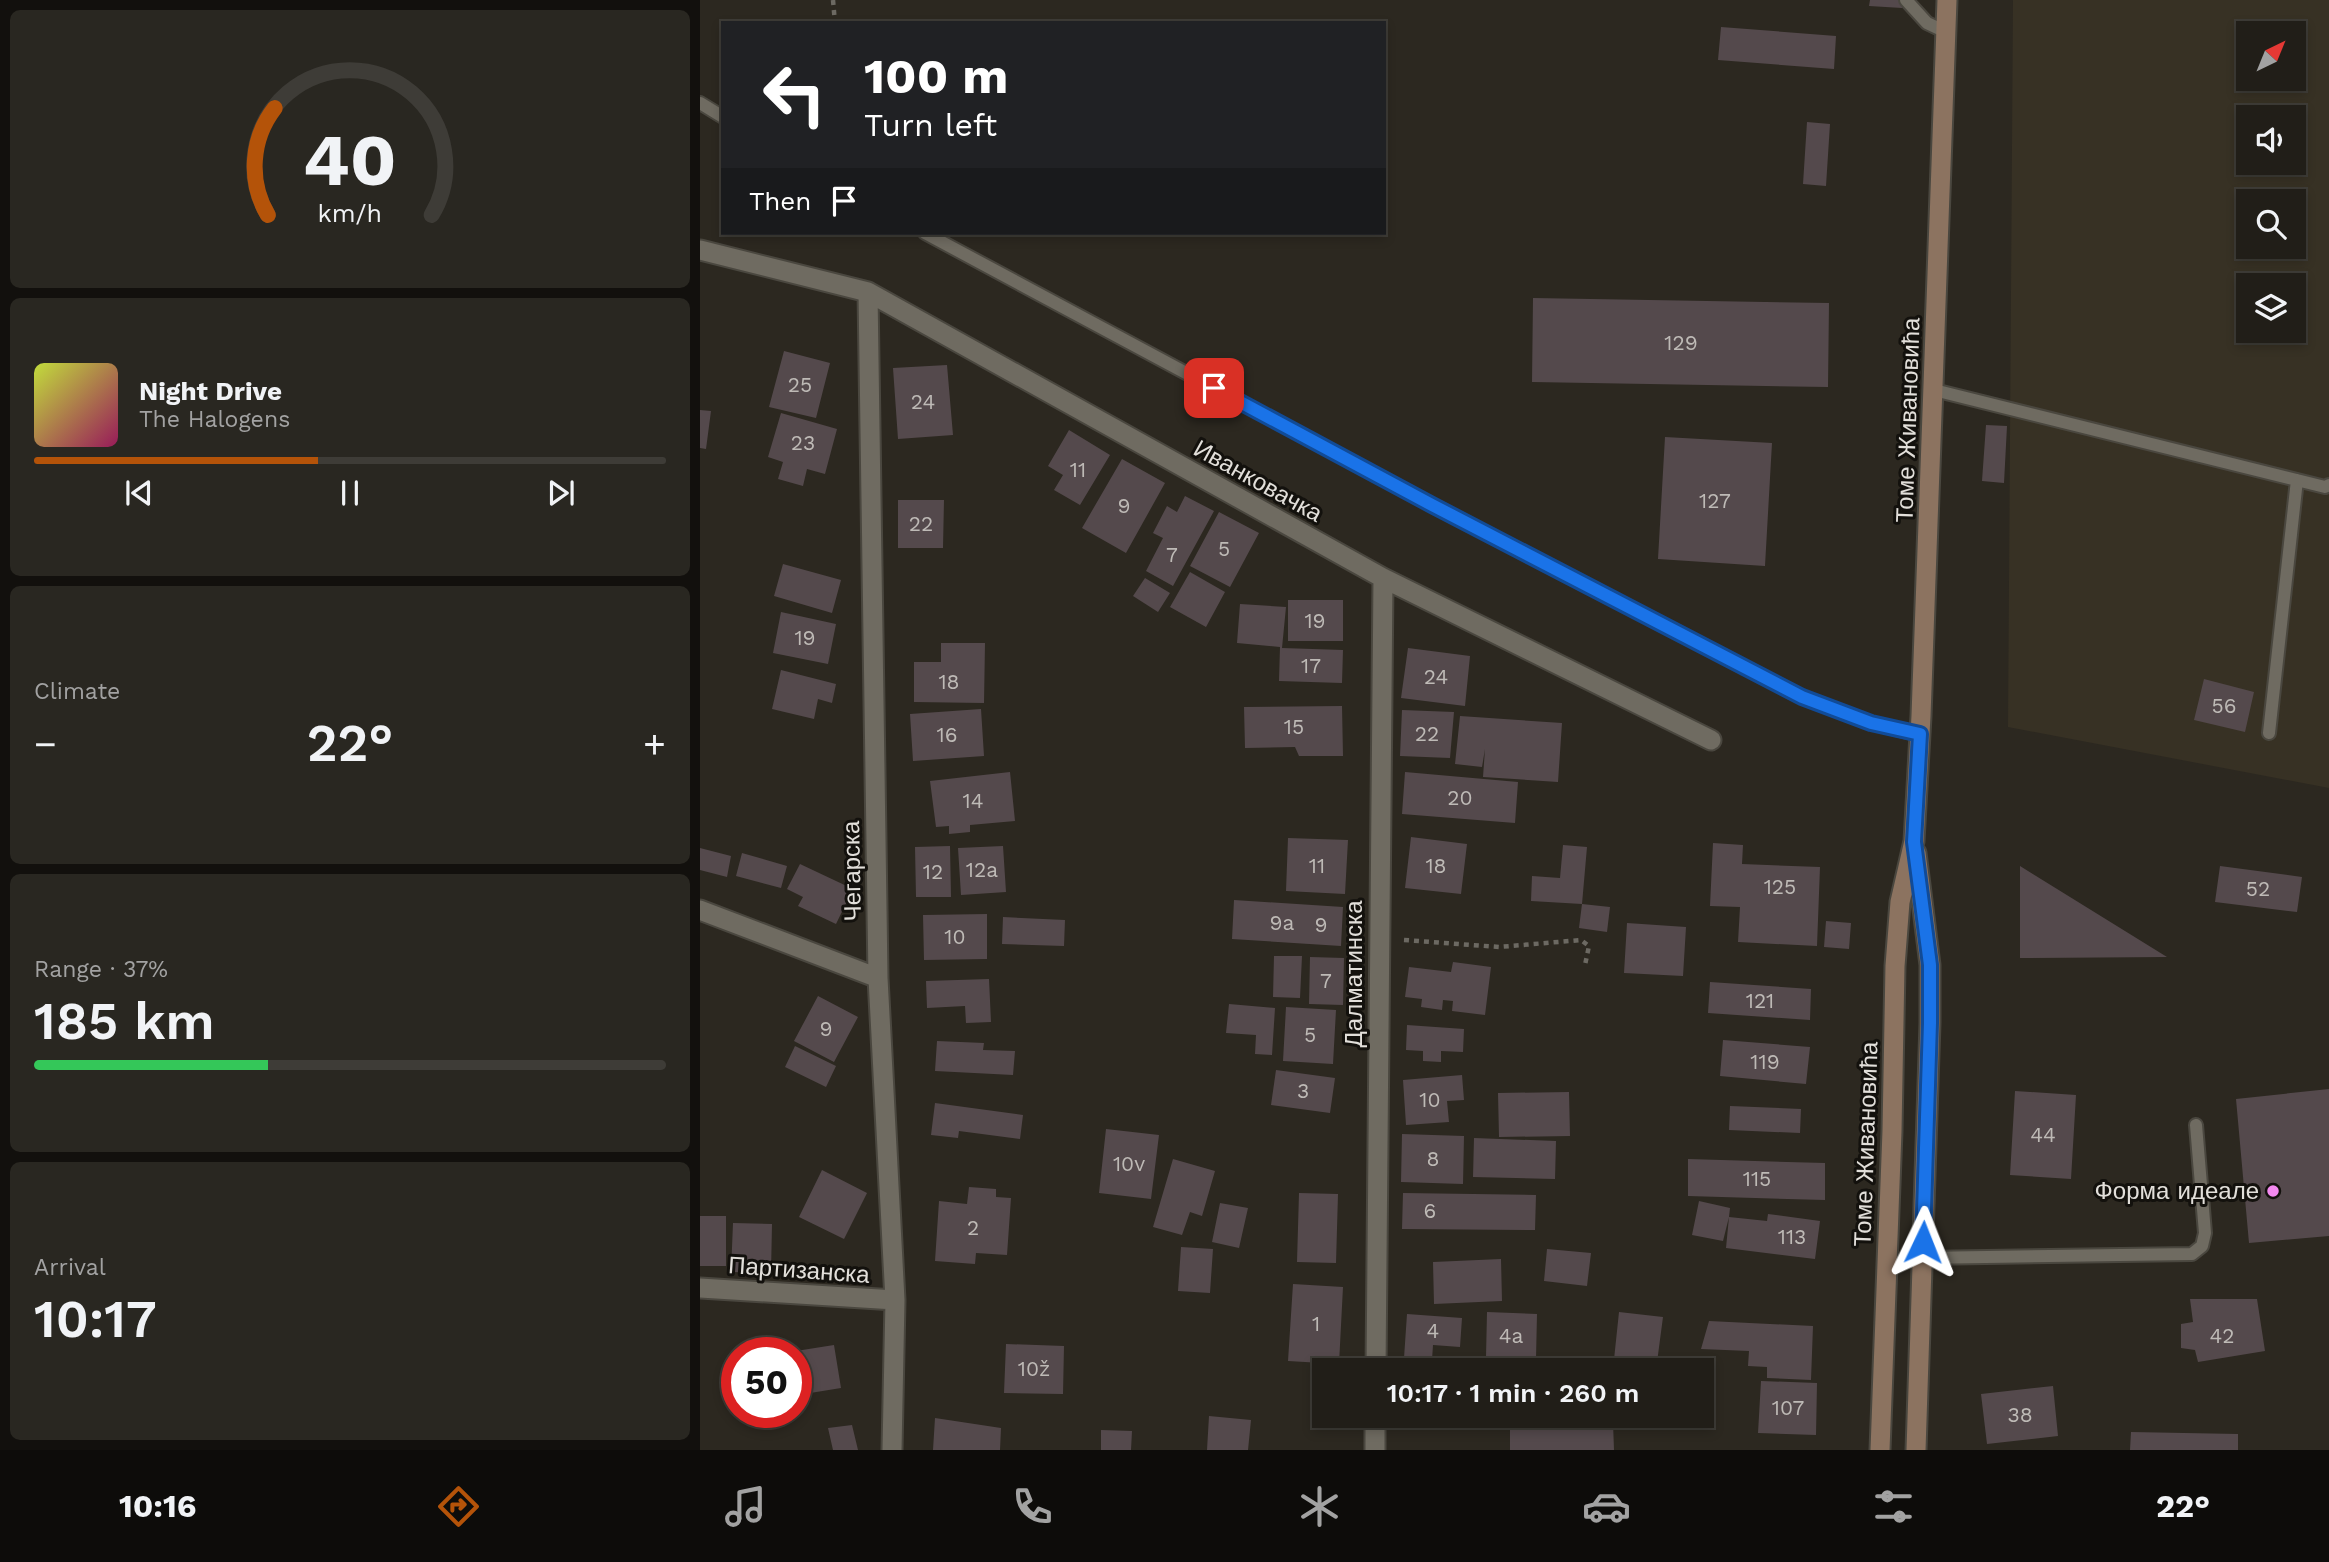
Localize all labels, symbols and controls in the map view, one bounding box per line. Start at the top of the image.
north arrow [2236,21,2306,91]
map controls [2236,21,2306,343]
text: 100 m [864,47,1008,105]
icon: left [749,49,840,140]
button: sound [2236,105,2306,175]
text: Turn left [864,106,997,144]
text: 40 [303,117,397,203]
icon: arrive [825,182,863,220]
text: Then [749,186,811,216]
button: search [2236,189,2306,259]
text: km/h [318,199,382,228]
button: layers [2236,273,2306,343]
street label: Томе Живановића [1890,316,1926,523]
house number: 129 [1664,330,1698,355]
pin [1184,358,1244,418]
icon: arrive [1195,369,1233,407]
house number: 25 [788,372,812,397]
text: Night Drive [139,376,282,406]
house number: 24 [911,389,935,414]
text: The Halogens [139,406,290,433]
house number: 23 [791,430,815,455]
street label: Иванковачка [1189,434,1328,528]
house number: 11 [1070,457,1086,482]
icon: previous [120,474,158,512]
icon: pause [331,474,369,512]
icon: next [542,474,580,512]
house number: 127 [1699,488,1731,513]
house number: 9 [1118,493,1130,518]
house number: 22 [909,511,933,536]
house number: 5 [1218,536,1230,561]
house number: 7 [1166,542,1178,567]
house number: 19 [1304,608,1326,633]
house number: 19 [794,625,816,650]
house number: 17 [1301,653,1321,678]
house number: 24 [1424,664,1448,689]
house number: 18 [938,669,960,694]
text: Climate [34,678,120,705]
house number: 56 [2212,693,2237,718]
text: 22° [307,713,393,774]
house number: 15 [1284,714,1304,739]
house number: 22 [1415,721,1439,746]
text: − [34,722,57,766]
text: + [643,722,666,766]
house number: 16 [937,722,957,747]
house number: 20 [1447,785,1473,810]
house number: 14 [962,788,984,813]
street label: Чегарска [837,820,867,922]
house number: 11 [1309,853,1325,878]
house number: 18 [1425,853,1447,878]
house number: 12a [966,857,998,882]
house number: 12 [923,859,943,884]
house number: 125 [1764,874,1796,899]
house number: 52 [2246,876,2270,901]
street label: Далматинска [1340,900,1368,1047]
house number: 9a [1270,910,1295,935]
house number: 9 [1315,912,1327,937]
house number: 10 [944,924,966,949]
text: Range · 37% [34,956,168,983]
house number: 7 [1320,968,1332,993]
house number: 121 [1746,988,1774,1013]
text: 185 km [34,991,215,1052]
house number: 9 [820,1016,832,1041]
house number: 5 [1304,1022,1316,1047]
street label: Томе Живановића [1848,1040,1884,1247]
house number: 119 [1750,1049,1780,1074]
house number: 3 [1297,1078,1309,1103]
house number: 10 [1419,1087,1441,1112]
house number: 44 [2030,1122,2056,1147]
house number: 8 [1427,1146,1439,1171]
house number: 10v [1113,1151,1145,1176]
house number: 115 [1743,1166,1771,1191]
place label: Форма идеале [2095,1177,2259,1205]
marker: Форма идеале [2265,1183,2281,1199]
house number: 6 [1424,1198,1436,1223]
position arrow [1886,1205,1960,1279]
house number: 2 [967,1215,979,1240]
house number: 113 [1778,1224,1806,1249]
street label: Партизанска [727,1251,871,1289]
text: Arrival [34,1254,106,1281]
text: 10:17 [34,1289,157,1350]
house number: 1 [1312,1311,1320,1336]
house number: 4 [1427,1318,1439,1343]
house number: 4a [1499,1323,1523,1348]
house number: 42 [2209,1323,2235,1348]
speed limit sign: 50 [721,1337,812,1428]
house number: 10ž [1018,1356,1050,1381]
text: 10:17 · 1 min · 260 m [1387,1378,1639,1408]
house number: 107 [1772,1395,1805,1420]
house number: 38 [2007,1402,2033,1427]
icon: directions [434,1482,483,1531]
icon: music [721,1482,770,1531]
icon: phone [1008,1482,1057,1531]
icon: climate [1295,1482,1344,1531]
icon: car [1582,1482,1631,1531]
icon: filters [1869,1482,1918,1531]
text: 10:16 [119,1487,197,1525]
text: 22° [2156,1487,2210,1525]

